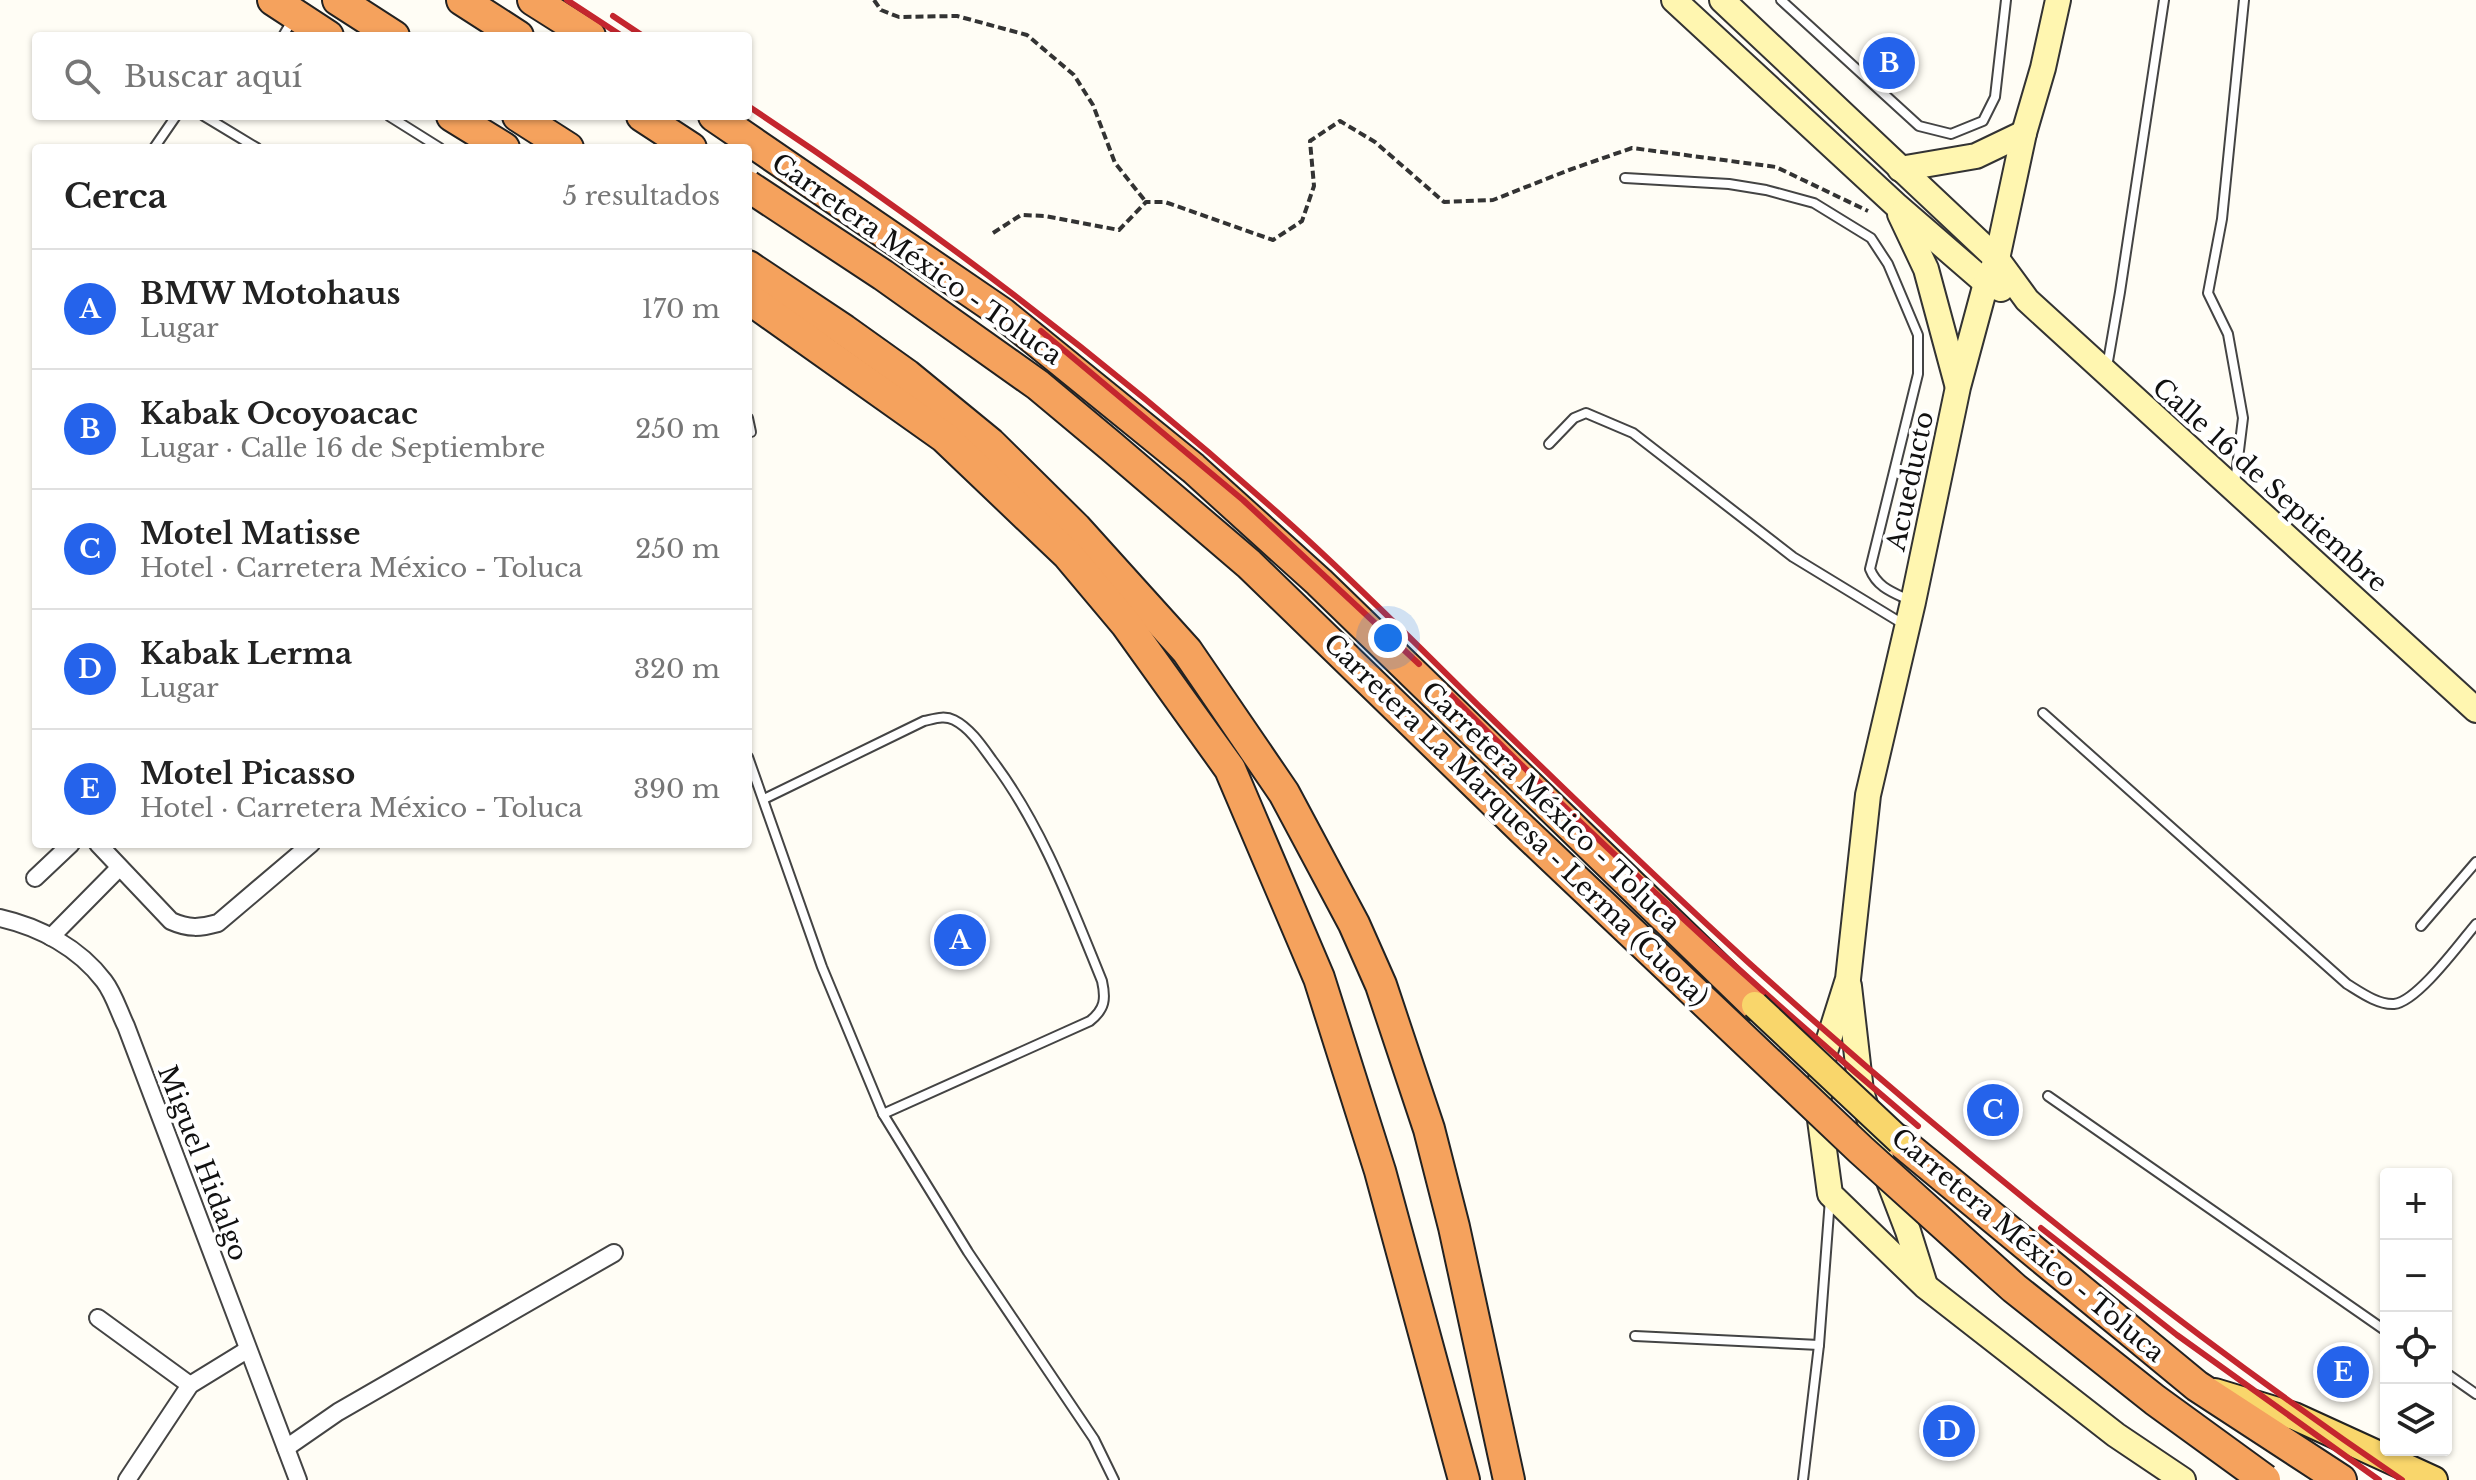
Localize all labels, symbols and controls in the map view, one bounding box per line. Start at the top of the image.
search box [32,32,752,120]
pin: B [1863,33,1915,93]
icon: search [60,54,104,98]
text: Buscar aquí [124,58,302,95]
street label: Carretera México - Toluca [766,146,1069,372]
text: Cerca [64,175,167,217]
text: 5 resultados [562,180,720,212]
text: BMW Motohaus [140,275,400,312]
text: A [79,293,101,325]
text: 170 m [641,293,720,325]
text: Lugar [140,312,219,344]
street label: Calle 16 de Septiembre [2146,371,2394,599]
text: Kabak Ocoyoacac [140,395,418,432]
street label: Acueducto [1879,408,1940,555]
text: B [80,413,100,445]
text: 250 m [635,413,720,445]
text: Lugar · Calle 16 de Septiembre [140,432,545,464]
text: Motel Matisse [140,515,360,552]
text: C [79,533,101,565]
text: 250 m [635,533,720,565]
text: Hotel · Carretera México - Toluca [140,552,583,584]
your location [1368,618,1408,658]
street label: Carretera La Marquesa - Lerma (Cuota) [1317,627,1715,1013]
text: Kabak Lerma [140,635,352,672]
text: D [78,653,102,685]
text: 320 m [634,653,720,685]
text: Lugar [140,672,219,704]
street label: Carretera México - Toluca [1415,675,1687,939]
text: Motel Picasso [140,755,355,792]
text: E [80,773,100,805]
text: 390 m [633,773,720,805]
text: Hotel · Carretera México - Toluca [140,792,583,824]
pin: A [934,910,986,970]
street label: Miguel Hidalgo [151,1061,255,1265]
pin: C [1967,1080,2019,1140]
street label: Carretera México - Toluca [1885,1121,2172,1369]
map controls [2380,1168,2452,1456]
button: + [2380,1168,2452,1240]
button: − [2380,1240,2452,1312]
button: locate [2380,1312,2452,1384]
pin: E [2317,1342,2369,1402]
button: layers [2380,1384,2452,1456]
pin: D [1923,1401,1975,1461]

